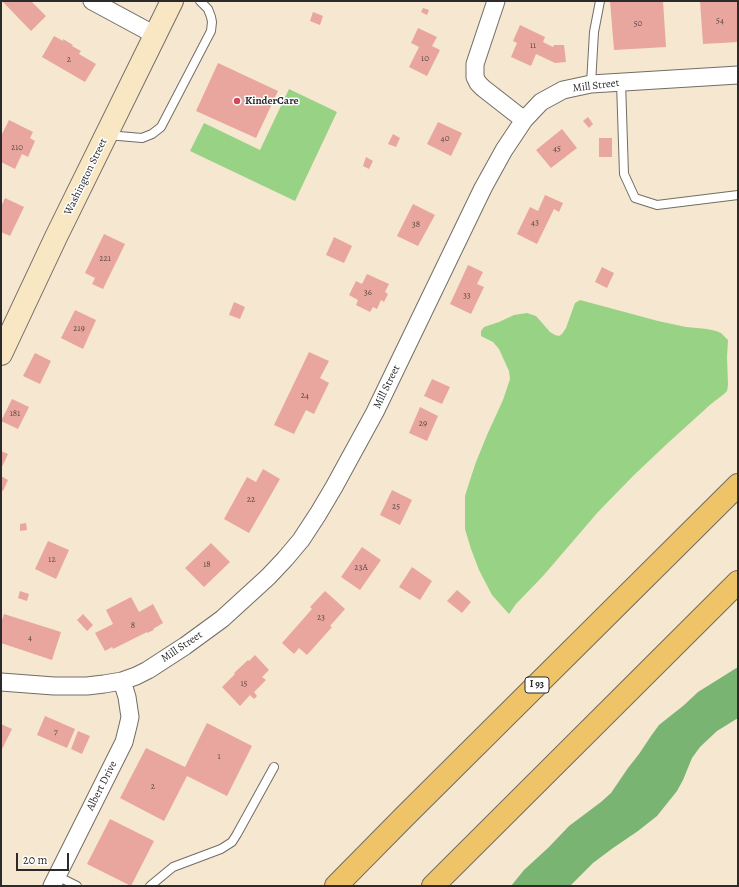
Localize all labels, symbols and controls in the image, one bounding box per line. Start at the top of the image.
house number: 54 [716,16,724,26]
house number: 50 [634,19,642,29]
house number: 11 [530,41,536,51]
house number: 10 [421,54,429,64]
house number: 2 [67,55,71,65]
street label: Mill Street [572,77,620,95]
place label: KinderCare [245,94,299,108]
marker: KinderCare [232,96,242,106]
house number: 40 [441,134,449,144]
street label: Washington Street [62,136,110,218]
house number: 210 [11,143,23,153]
house number: 45 [553,144,561,154]
house number: 43 [531,218,539,228]
house number: 38 [412,220,420,230]
house number: 221 [99,254,111,264]
house number: 36 [364,288,372,298]
house number: 33 [463,291,471,301]
house number: 219 [73,324,85,334]
street label: Mill Street [371,363,403,411]
house number: 24 [301,391,309,401]
house number: 181 [10,409,20,419]
house number: 29 [419,419,427,429]
house number: 22 [247,495,255,505]
house number: 25 [392,502,400,512]
house number: 12 [48,555,56,565]
house number: 18 [203,560,211,570]
house number: 23A [354,563,368,573]
house number: 23 [317,613,325,623]
house number: 8 [131,621,135,631]
street label: Mill Street [159,628,205,666]
house number: 4 [28,633,32,643]
road number: I 93 [525,677,549,693]
house number: 15 [241,679,247,689]
house number: 7 [54,727,58,737]
house number: 1 [217,752,221,762]
street label: Albert Drive [84,759,120,813]
house number: 2 [151,782,155,792]
scale bar [18,845,71,871]
text: 20 m [23,852,47,868]

